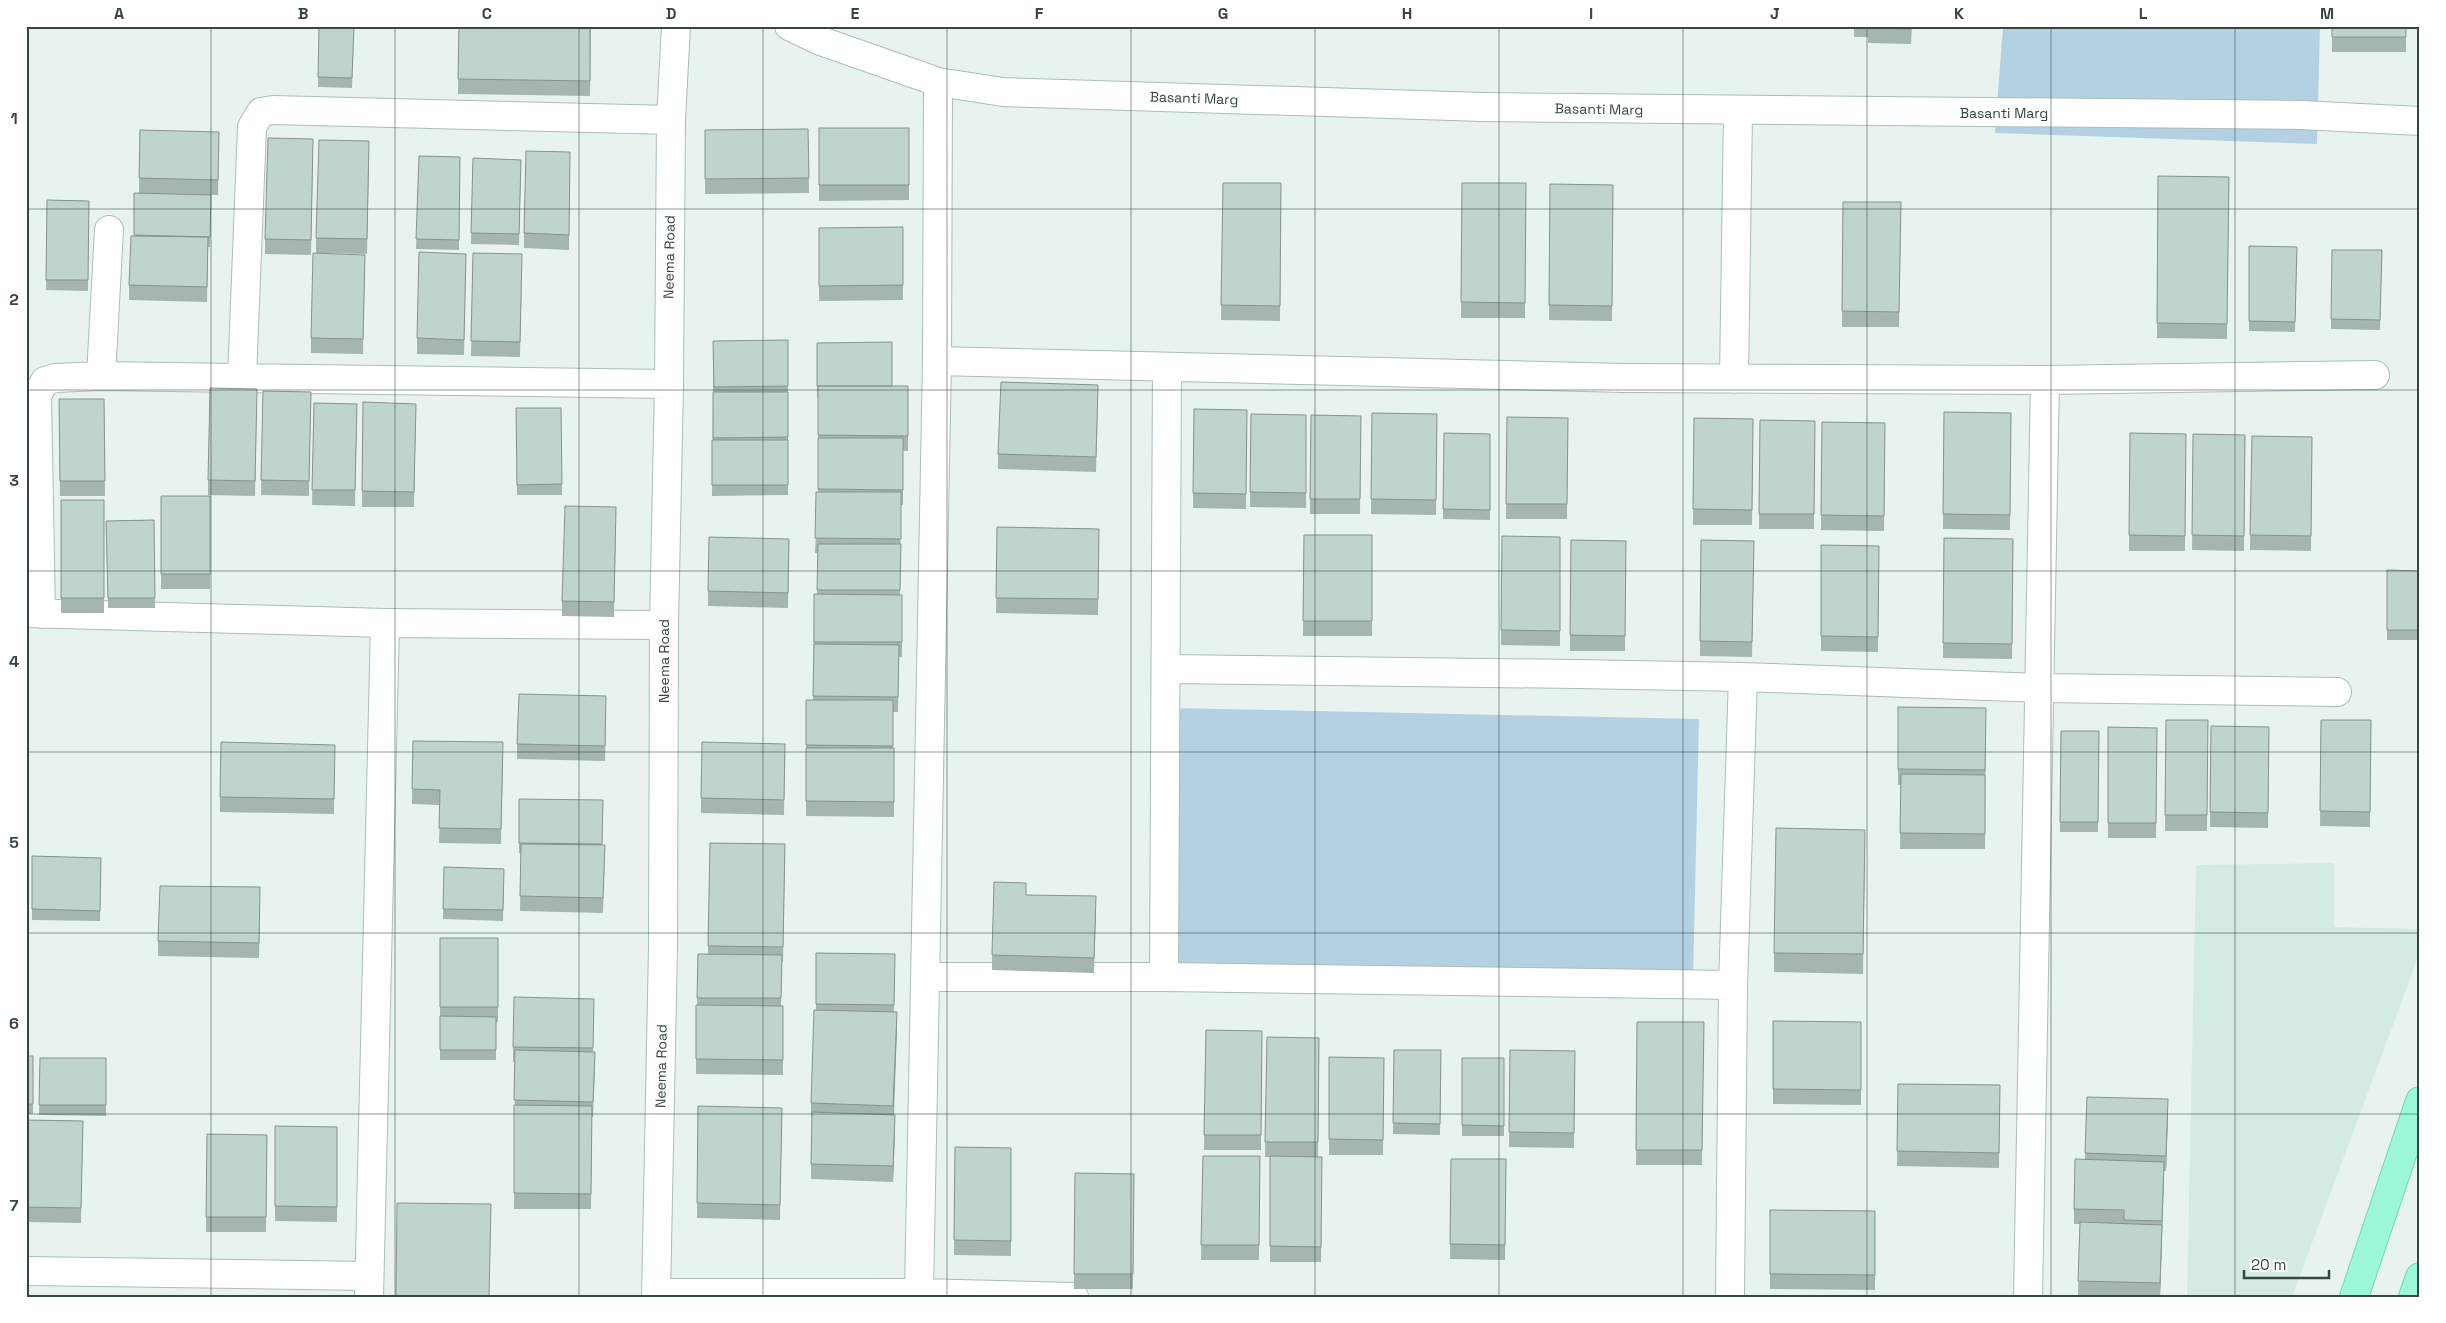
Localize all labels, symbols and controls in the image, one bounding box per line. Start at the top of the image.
text: A [114,3,124,24]
text: B [298,3,308,24]
text: C [482,3,492,24]
text: D [666,3,676,24]
text: E [851,3,860,24]
text: F [1035,3,1044,24]
text: G [1218,3,1228,24]
text: H [1402,3,1412,24]
text: I [1589,3,1593,24]
text: J [1770,3,1780,24]
text: K [1954,3,1964,24]
text: L [2139,3,2148,24]
text: M [2320,3,2334,24]
street label: Basanti Marg [1149,87,1239,109]
street label: Basanti Marg [1555,99,1643,119]
street label: Basanti Marg [1960,104,2048,122]
text: 1 [10,108,18,129]
street label: Neema Road [659,215,679,299]
text: 2 [9,289,19,310]
text: 3 [9,470,19,491]
street label: Neema Road [655,619,673,703]
text: 4 [9,651,19,672]
text: 5 [9,832,19,853]
text: 6 [9,1013,19,1034]
street label: Neema Road [651,1024,671,1108]
text: 7 [10,1195,19,1216]
scale bar [2244,1248,2328,1280]
text: 20 m [2251,1255,2286,1274]

